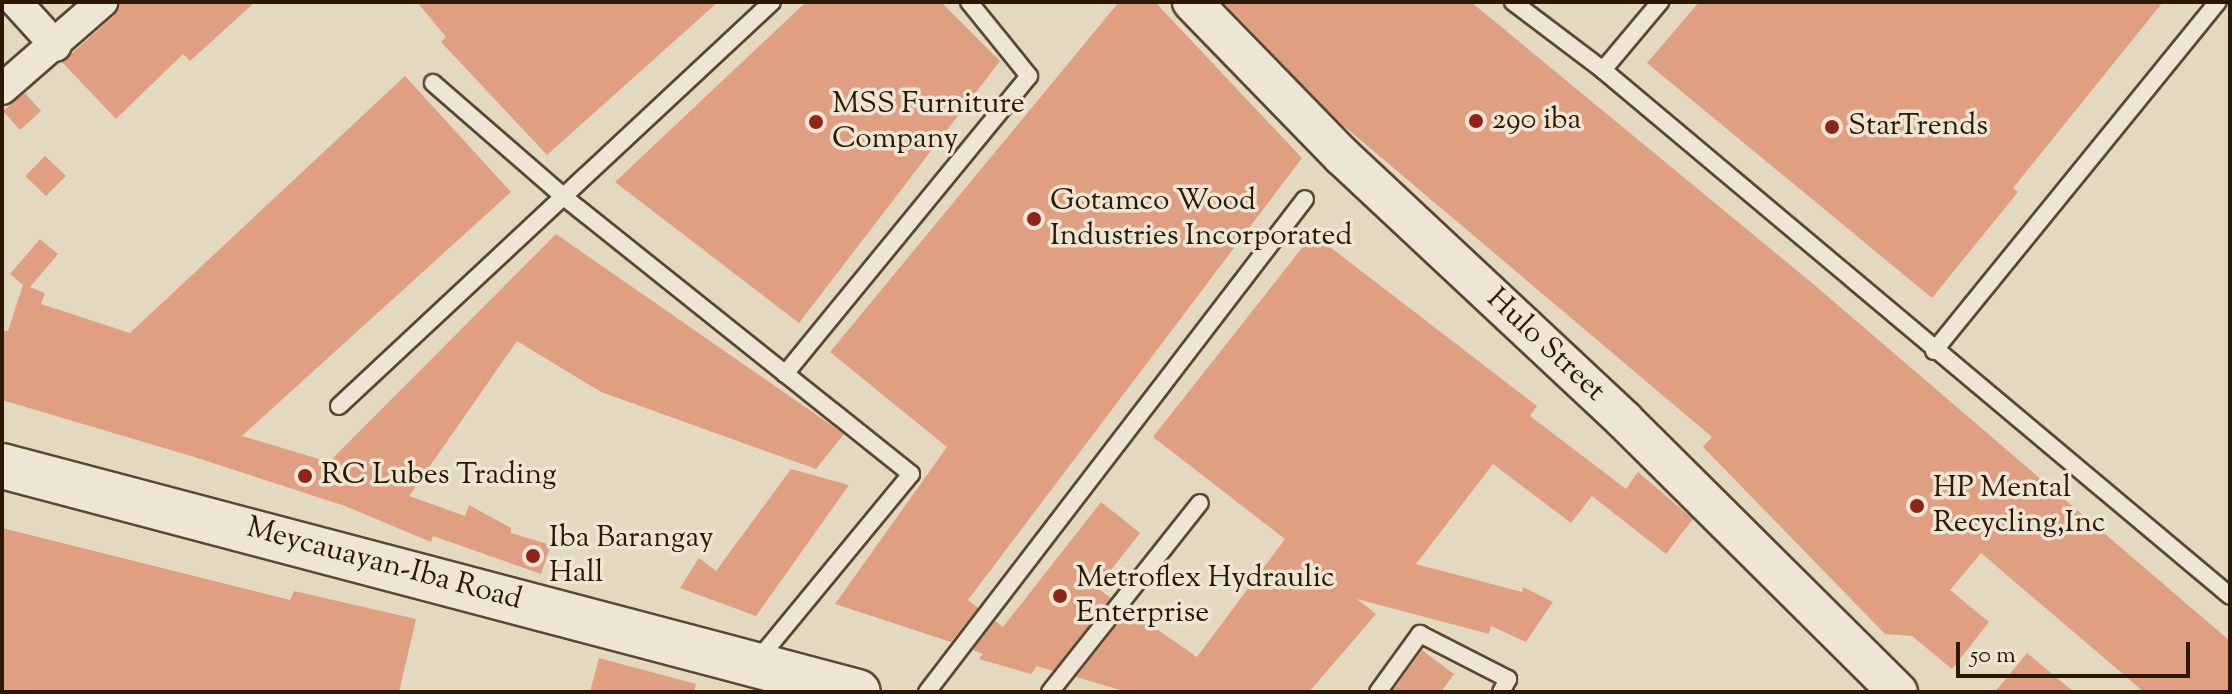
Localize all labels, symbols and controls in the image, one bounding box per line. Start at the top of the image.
place label: MSS Furniture Company [832,87,1025,158]
place label: 290 iba [1492,103,1581,139]
place label: StarTrends [1848,109,1988,145]
marker: 290 iba [1467,112,1485,130]
marker: MSS Furniture Company [807,113,825,131]
marker: StarTrends [1823,118,1841,136]
place label: Gotamco Wood Industries Incorporated [1050,184,1353,254]
marker: Gotamco Wood Industries Incorporated [1025,210,1043,228]
street label: Hulo Street [1478,282,1612,410]
place label: RC Lubes Trading [321,458,557,494]
marker: RC Lubes Trading [296,467,314,485]
place label: HP Mental Recycling,Inc [1933,471,2105,542]
marker: HP Mental Recycling,Inc [1908,497,1926,515]
street label: Meycauayan-Iba Road [242,511,526,619]
place label: Iba Barangay Hall [549,521,714,592]
marker: Iba Barangay Hall [524,547,542,565]
place label: Metroflex Hydraulic Enterprise [1076,561,1335,632]
marker: Metroflex Hydraulic Enterprise [1051,587,1069,605]
scale bar [1960,626,2194,676]
text: 50 m [1970,639,2016,673]

